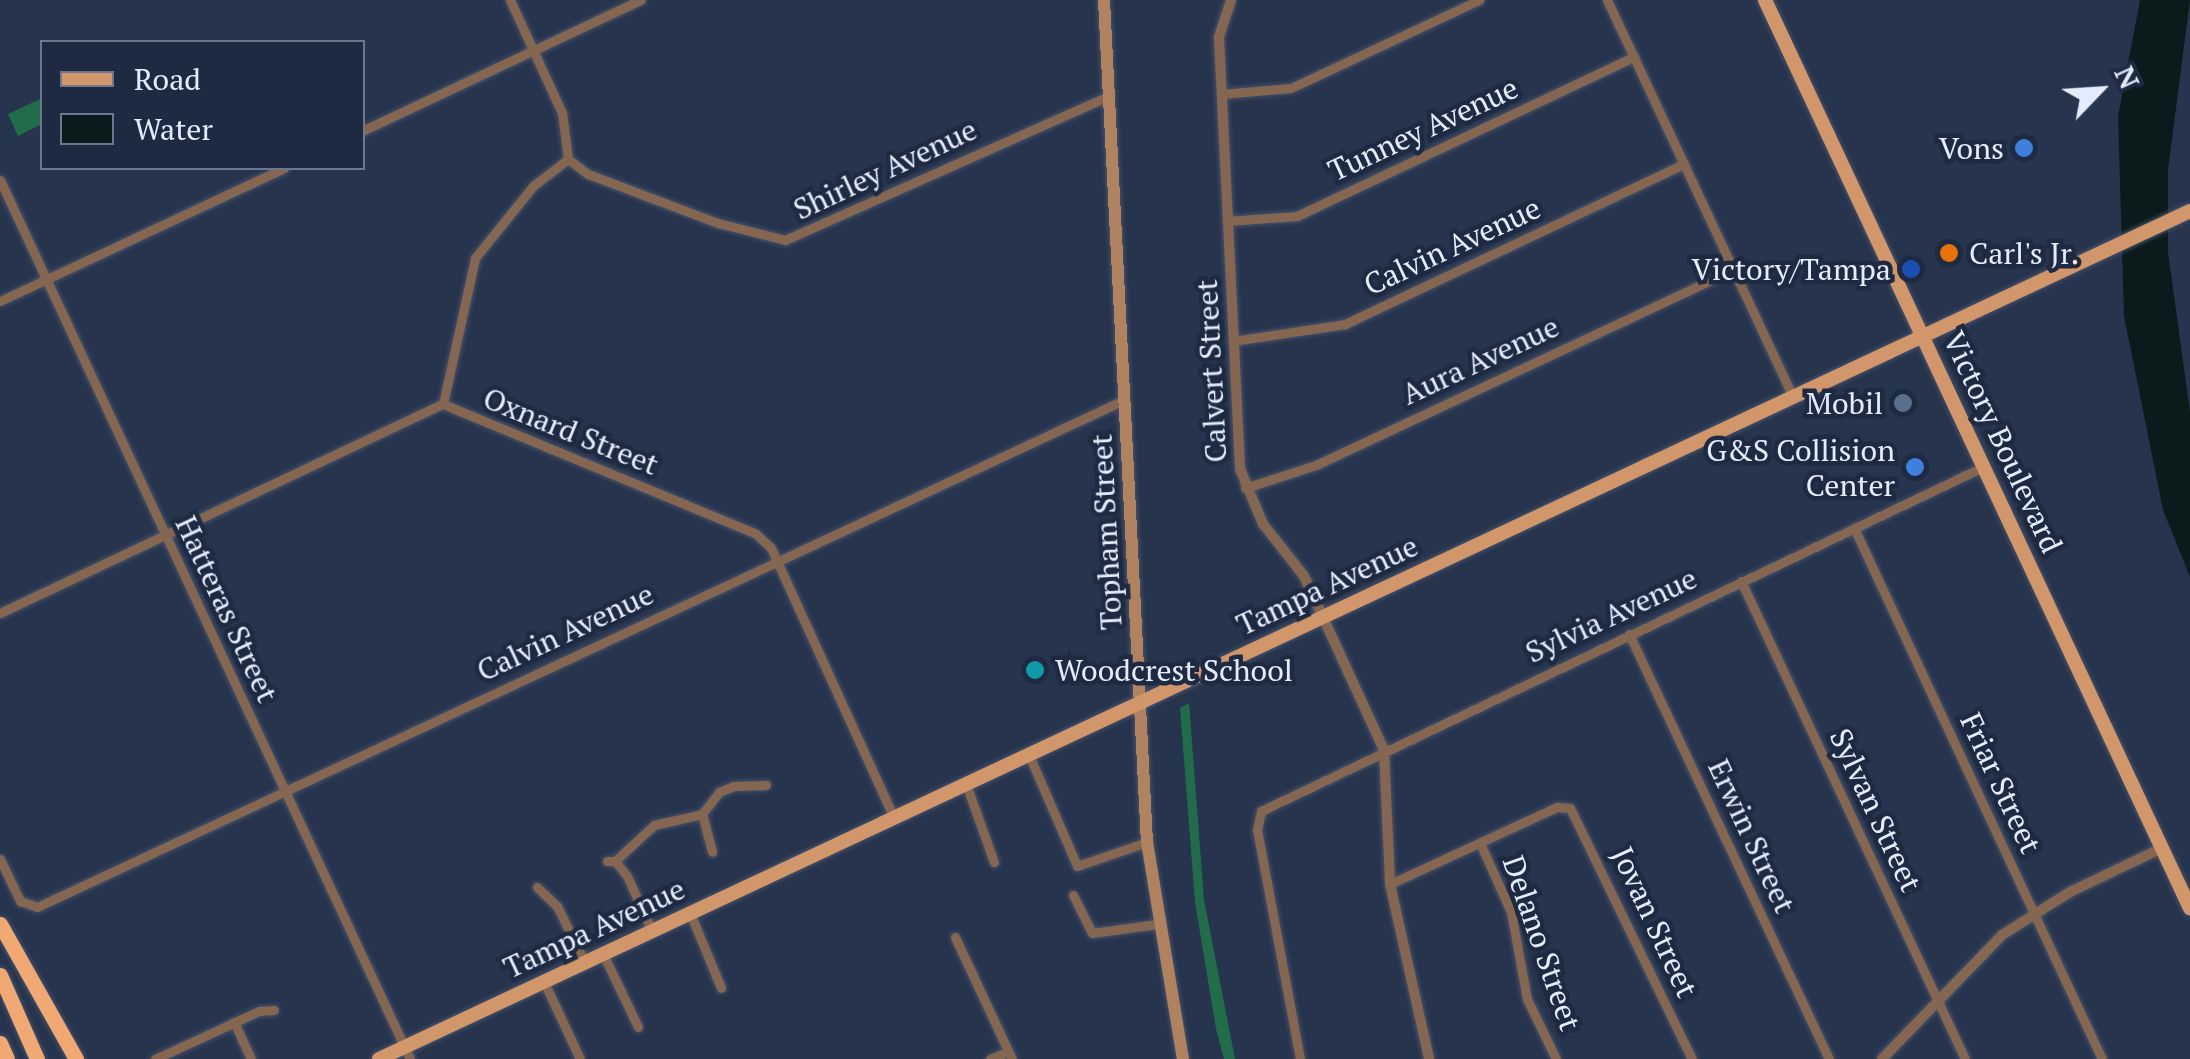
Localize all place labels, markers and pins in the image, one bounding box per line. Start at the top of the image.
place label: Vons [1939,130,2004,166]
marker: Vons [2013,137,2035,159]
place label: Carl's Jr. [1969,235,2079,271]
marker: Carl's Jr. [1938,242,1960,264]
place label: Victory/Tampa [1691,251,1891,287]
marker: Victory/Tampa [1900,258,1922,280]
place label: Mobil [1806,385,1883,421]
marker: Mobil [1892,392,1914,414]
place label: G&S Collision Center [1706,432,1895,502]
marker: G&S Collision Center [1904,456,1926,478]
place label: Woodcrest School [1055,652,1293,688]
marker: Woodcrest School [1024,659,1046,681]

